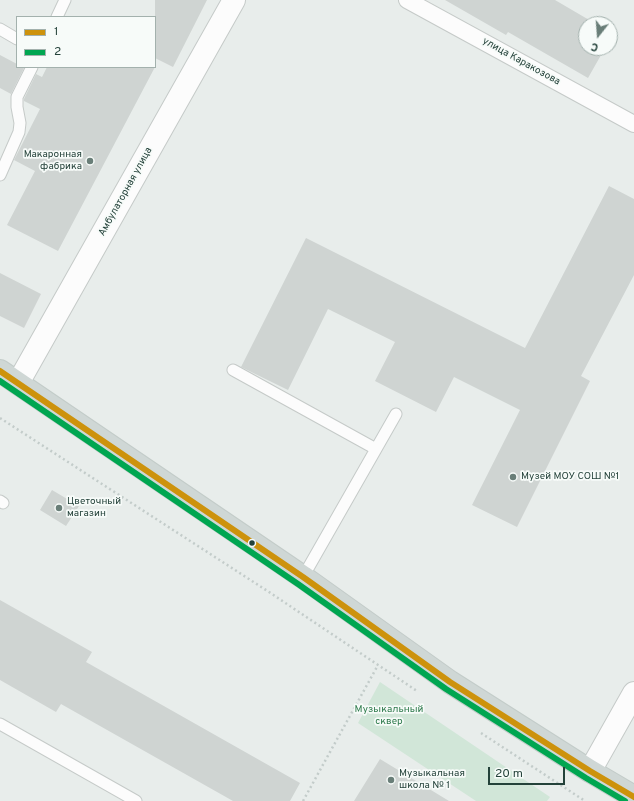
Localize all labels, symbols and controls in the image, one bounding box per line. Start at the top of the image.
legend [16,16,156,68]
north arrow [578,16,618,56]
text: 1 [54,24,58,40]
street label: улица Каракозова [480,36,562,88]
text: С [589,39,600,54]
text: 2 [54,44,61,60]
street label: Амбулаторная улица [97,145,155,239]
place label: Макаронная фабрика [24,149,82,172]
marker: Макаронная фабрика [85,156,95,166]
place label: Музей МОУ СОШ №1 [521,471,619,483]
marker: Музей МОУ СОШ №1 [508,472,518,482]
place label: Цветочный магазин [67,496,121,520]
marker: Цветочный магазин [54,503,64,513]
unlabelled marker [247,538,257,548]
park label: Музыкальный сквер [355,704,423,728]
scale bar [490,759,567,785]
text: 20 m [495,766,523,782]
place label: Музыкальная школа № 1 [399,768,465,792]
marker: Музыкальная школа № 1 [386,775,396,785]

